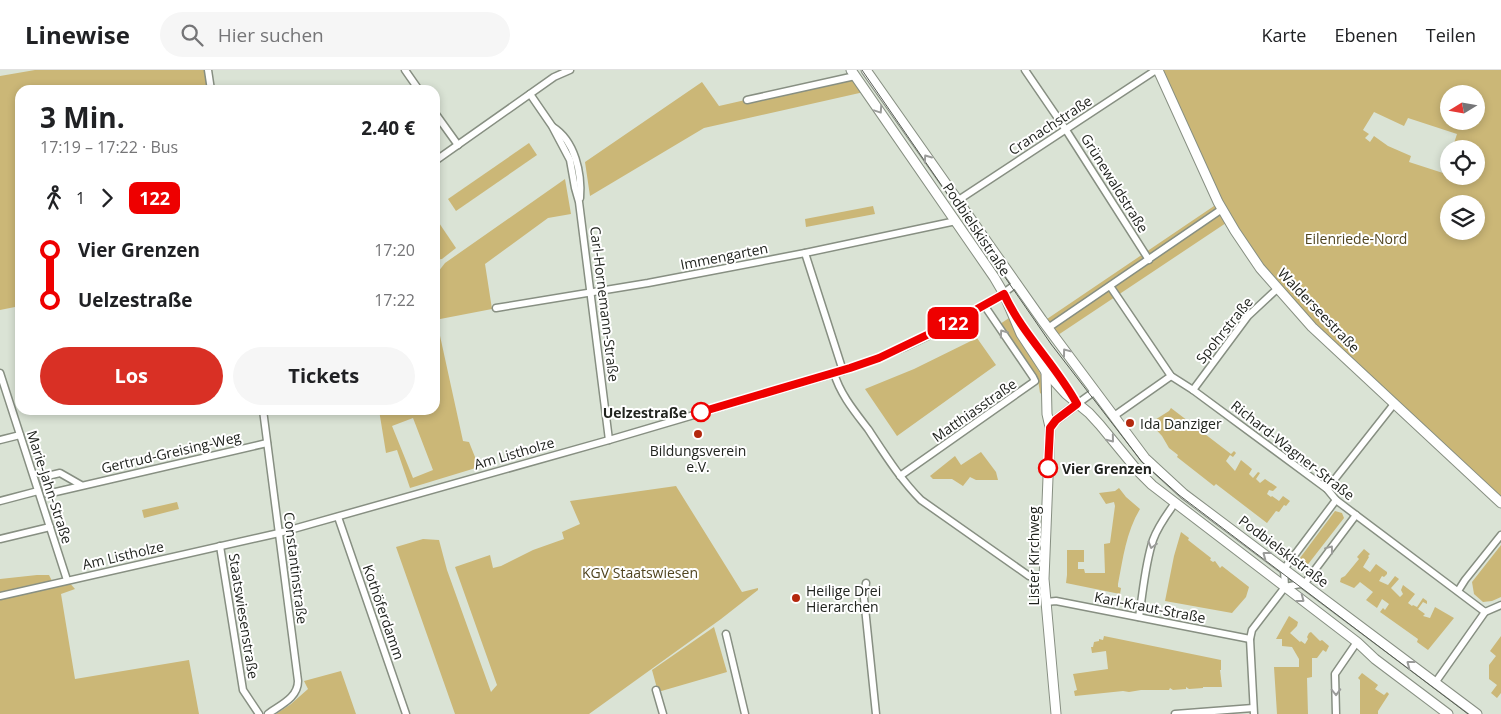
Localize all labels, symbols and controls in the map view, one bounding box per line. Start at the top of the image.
search box [160,12,510,57]
text: Linewise [25,18,130,51]
icon: search [178,21,206,49]
text: Hier suchen [218,22,324,48]
text: Karte [1262,23,1306,47]
text: Ebenen [1334,23,1398,47]
text: Teilen [1426,23,1476,47]
north arrow [1440,85,1485,130]
map controls [1440,85,1485,240]
street label: Cranachstraße [1005,91,1095,159]
text: 3 Min. [40,98,125,136]
one-way arrow [873,104,882,114]
text: 2.40 € [361,115,415,141]
street label: Grünewaldstraße [1077,130,1153,236]
text: 17:19 – 17:22 · Bus [40,136,178,158]
button: locate [1440,140,1485,185]
one-way arrow [924,154,933,164]
street label: Podbielskistraße [939,179,1015,279]
icon: walk [40,184,68,212]
icon: forward [93,184,121,212]
text: 122 [139,186,170,210]
text: 1 [76,187,85,209]
button: layers [1440,195,1485,240]
street label: Carl-Hornemann-Straße [586,225,624,383]
park label: Eilenriede-Nord [1305,229,1407,248]
text: Vier Grenzen [78,237,200,263]
street label: Immengarten [679,238,769,274]
text: 17:20 [374,239,415,261]
street label: Walderseestraße [1274,264,1364,356]
text: Uelzestraße [78,287,192,313]
text: 17:22 [374,289,415,311]
street label: Spohrstraße [1191,293,1257,367]
line badge: 122 [924,307,982,339]
text: 122 [938,311,968,335]
one-way arrow [1000,329,1009,339]
button: Los [40,347,223,405]
button: Tickets [233,347,415,405]
one-way arrow [1063,349,1071,358]
street label: Matthiasstraße [928,374,1020,446]
street label: Richard-Wagner-Straße [1227,396,1359,504]
marker: Uelzestraße [691,402,711,422]
place label: Uelzestraße [603,403,687,422]
place label: Ida Danziger [1140,414,1222,433]
marker: Ida Danziger [1124,417,1136,429]
street label: Gertrud-Greising-Weg [99,427,243,477]
street label: Marie-Jahn-Straße [23,428,77,546]
marker: Bildungsverein e.V. [692,428,704,440]
street label: Am Listholze [472,432,557,474]
one-way arrow [1106,433,1115,442]
place label: Bildungsverein e.V. [650,441,746,476]
marker: Vier Grenzen [1038,458,1058,478]
place label: Vier Grenzen [1062,459,1152,478]
street label: Lister Kirchweg [1024,506,1043,606]
street label: Constantinstraße [280,511,312,625]
street label: Podbielskistraße [1235,511,1333,591]
street label: Am Listholze [80,536,166,574]
one-way arrow [1147,541,1158,550]
one-way arrow [1325,546,1333,555]
street label: Staatswiesenstraße [225,552,263,680]
one-way arrow [1263,553,1272,561]
street label: Kothöferdamm [359,562,409,662]
park label: KGV Staatswiesen [582,563,698,582]
place label: Heilige Drei Hierarchen [806,581,881,616]
street label: Karl-Kraut-Straße [1093,587,1207,627]
marker: Heilige Drei Hierarchen [790,592,802,604]
one-way arrow [1295,594,1304,602]
one-way arrow [1406,661,1416,670]
one-way arrow [1330,688,1341,696]

